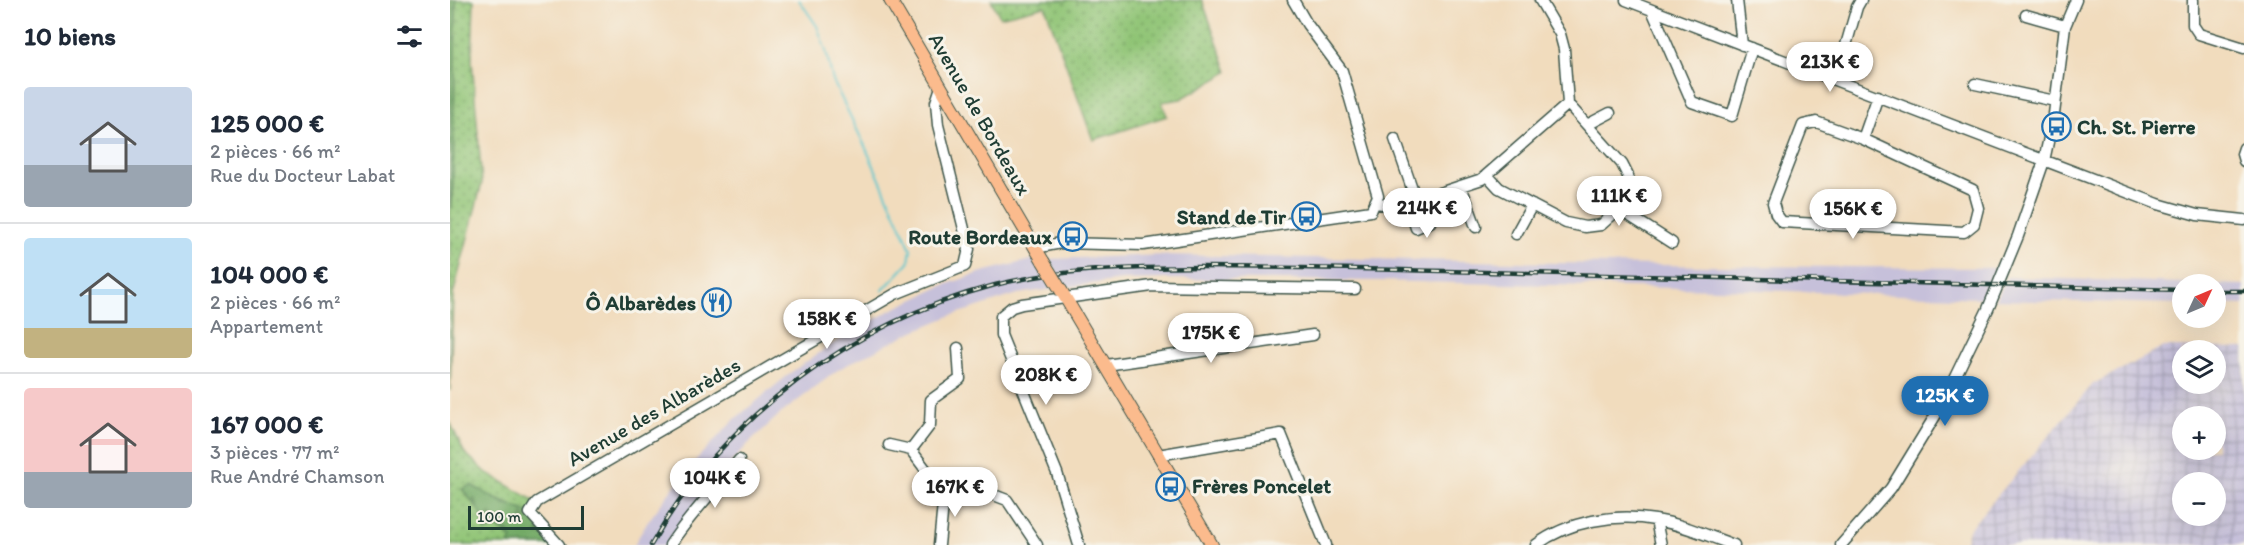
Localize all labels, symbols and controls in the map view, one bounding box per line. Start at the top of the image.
text: 10 biens [24,20,116,52]
icon: filters [393,20,426,53]
street label: Avenue de Bordeaux [924,28,1037,200]
pin: 213K € [1781,42,1879,93]
text: 213K € [1800,49,1860,73]
text: 125 000 € [210,107,324,139]
icon: home [72,111,144,183]
bus stop icon: Ch. St. Pierre [2040,111,2072,143]
place label: Ch. St. Pierre [2077,114,2196,139]
text: 2 pièces · 66 m² [210,139,340,163]
text: Rue du Docteur Labat [210,163,395,187]
pin: 111K € [1570,176,1668,227]
text: 111K € [1591,183,1647,207]
pin: 214K € [1378,188,1476,239]
pin: 156K € [1804,189,1902,240]
text: 214K € [1397,195,1457,219]
text: 156K € [1823,196,1883,220]
bus stop icon: Stand de Tir [1291,201,1323,233]
place label: Stand de Tir [1177,204,1287,229]
bus stop icon: Route Bordeaux [1057,221,1089,253]
place label: Route Bordeaux [908,224,1053,249]
text: 104 000 € [210,258,328,290]
icon: home [72,262,144,334]
north arrow [2172,274,2226,328]
map controls [2172,274,2226,526]
restaurant icon: Ô Albarèdes [701,287,733,319]
text: 2 pièces · 66 m² [210,290,340,314]
place label: Ô Albarèdes [586,290,696,315]
pin: 158K € [778,299,876,350]
text: 158K € [797,306,857,330]
pin: 175K € [1162,313,1260,364]
text: Appartement [210,314,323,338]
text: 175K € [1182,320,1240,344]
button: layers [2172,340,2226,394]
street label: Avenue des Albarèdes [563,352,745,471]
pin: 208K € [997,355,1095,406]
text: 208K € [1015,362,1077,386]
pin: 125K € [1896,376,1994,427]
text: 125K € [1916,383,1975,407]
button: + [2172,406,2226,460]
text: 167 000 € [210,408,323,440]
icon: home [72,412,144,484]
text: 3 pièces · 77 m² [210,440,339,464]
pin: 104K € [666,458,764,509]
text: Rue André Chamson [210,464,385,488]
text: 104K € [684,465,746,489]
pin: 167K € [906,467,1004,518]
bus stop icon: Frères Poncelet [1155,470,1187,502]
button: − [2172,472,2226,526]
place label: Frères Poncelet [1192,473,1331,498]
text: 167K € [926,474,984,498]
scale bar [468,503,584,530]
text: 100 m [477,507,521,526]

